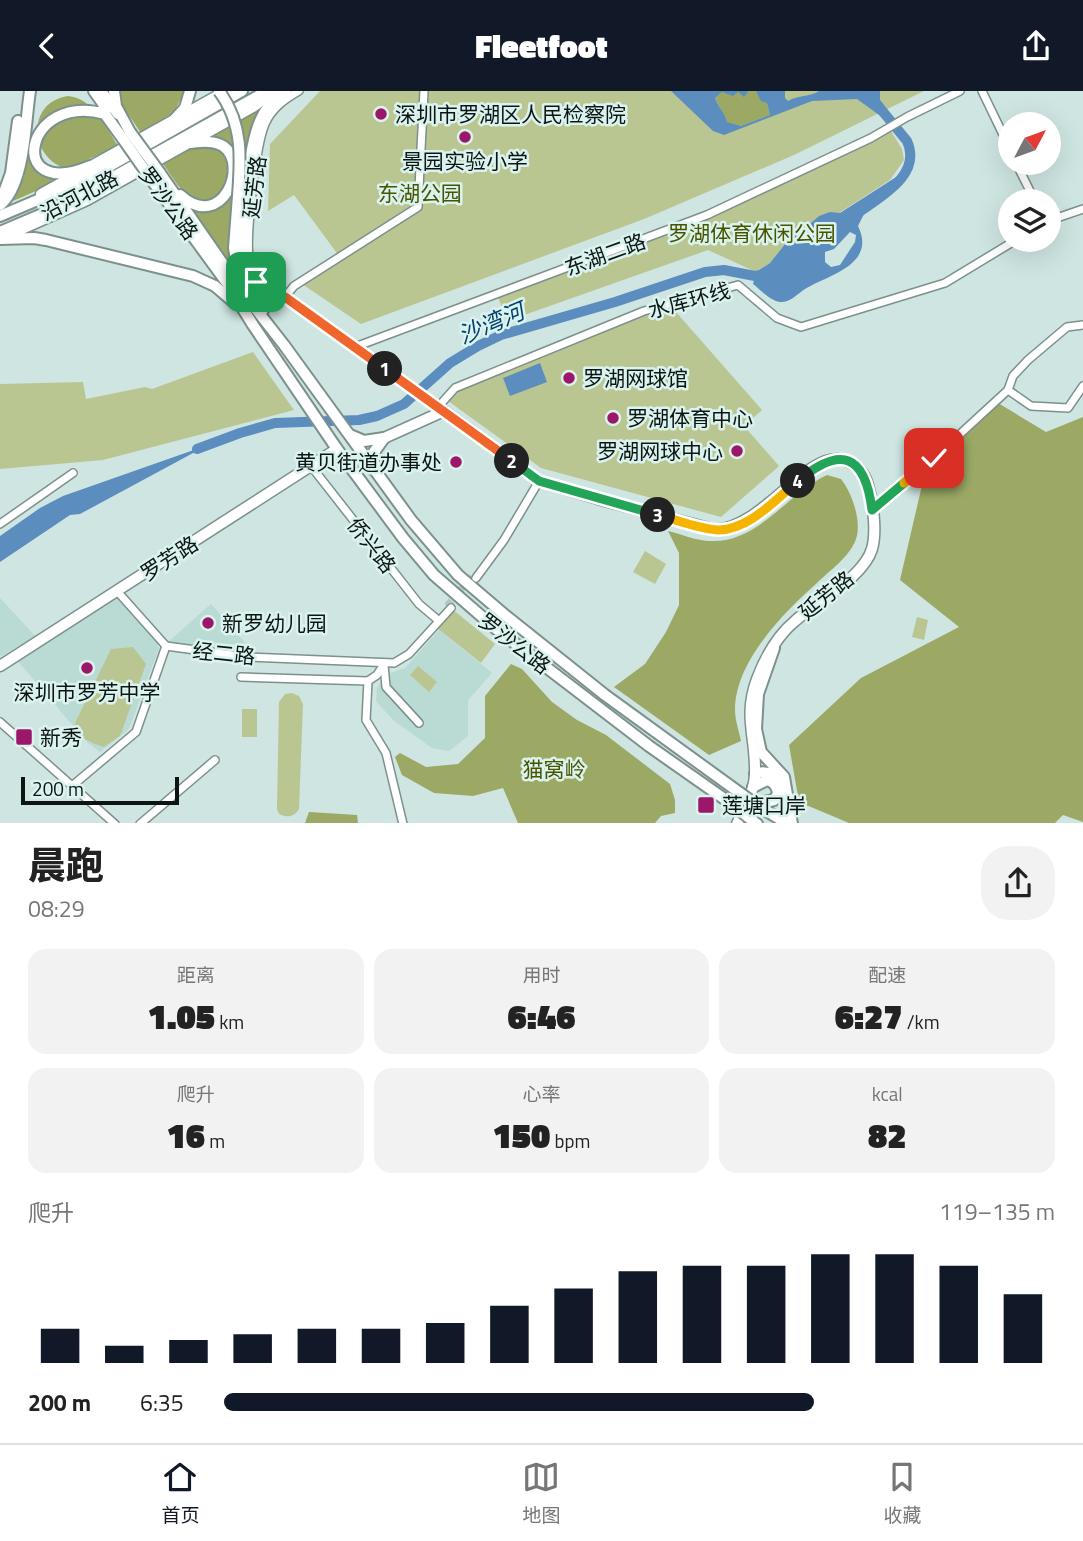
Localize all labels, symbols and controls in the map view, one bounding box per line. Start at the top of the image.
text: Fleetfoot [475,22,608,70]
icon: back [28,27,66,65]
icon: share [1017,27,1055,65]
place label: 深圳市罗湖区人民检察院 [395,98,626,130]
marker: 深圳市罗湖区人民检察院 [373,106,389,122]
north arrow [998,112,1060,175]
map controls [998,112,1061,252]
marker: 景园实验小学 [457,129,473,145]
place label: 景园实验小学 [402,145,528,177]
street label: 延芳路 [234,154,274,220]
street label: 罗沙公路 [131,160,207,246]
street label: 沿河北路 [34,162,124,228]
park label: 东湖公园 [378,177,462,209]
button: layers [998,189,1061,252]
park label: 罗湖体育休闲公园 [668,217,836,249]
street label: 东湖二路 [560,225,650,283]
pin [226,252,286,312]
icon: arrive [237,263,275,301]
street label: 水库环线 [644,274,734,326]
water label: 沙湾河 [452,292,533,353]
pin: 1 [368,351,402,387]
text: 1 [379,354,390,383]
place label: 罗湖网球馆 [583,362,688,394]
marker: 罗湖网球馆 [561,370,577,386]
place label: 罗湖体育中心 [627,402,753,434]
marker: 罗湖体育中心 [605,410,621,426]
pin [904,428,964,488]
place label: 罗湖网球中心 [597,435,723,467]
icon: check [915,439,953,477]
pin: 2 [494,443,530,479]
marker: 罗湖网球中心 [729,443,745,459]
place label: 黄贝街道办事处 [295,446,442,478]
text: 2 [506,446,517,475]
marker: 黄贝街道办事处 [448,454,464,470]
pin: 4 [780,463,816,499]
text: 4 [792,466,803,495]
pin: 3 [640,497,676,533]
text: 3 [652,500,663,529]
street label: 侨兴路 [340,510,404,580]
street label: 罗芳路 [134,527,204,589]
street label: 延芳路 [791,563,861,627]
street label: 罗沙公路 [472,605,558,681]
place label: 新罗幼儿园 [222,607,327,639]
marker: 新罗幼儿园 [200,615,216,631]
street label: 经二路 [191,634,257,672]
marker: 深圳市罗芳中学 [79,660,95,676]
place label: 深圳市罗芳中学 [14,676,161,708]
place label: 新秀 [40,721,82,753]
marker: 新秀 [14,727,34,747]
park label: 猫窝岭 [523,753,586,785]
text: 200 m [32,774,84,803]
scale bar [21,775,178,806]
place label: 莲塘口岸 [722,789,806,821]
marker: 莲塘口岸 [696,795,716,815]
text: 晨跑 [28,836,104,894]
button: share [981,846,1055,920]
text: 08:29 [28,891,85,926]
text: 距离 [177,960,215,989]
text: 用时 [522,960,561,989]
text: 配速 [868,960,906,989]
text: 1.05 [147,989,215,1043]
text: 6:46 [508,989,575,1043]
text: 6:27 [835,989,903,1043]
text: km [215,1007,244,1036]
text: /km [903,1007,940,1036]
text: 爬升 [177,1079,215,1108]
text: 心率 [522,1079,561,1108]
text: kcal [872,1079,903,1108]
text: 16 [167,1108,205,1162]
text: 150 [493,1108,550,1162]
text: 82 [868,1108,906,1162]
text: m [205,1126,225,1155]
text: bpm [550,1126,590,1155]
text: 119–135 m [939,1194,1055,1229]
text: 爬升 [28,1195,74,1230]
text: 200 m [28,1385,91,1420]
text: 6:35 [140,1385,184,1420]
tab: 首页 [161,1458,200,1529]
tab: 地图 [522,1458,561,1529]
tab: 收藏 [883,1458,922,1529]

